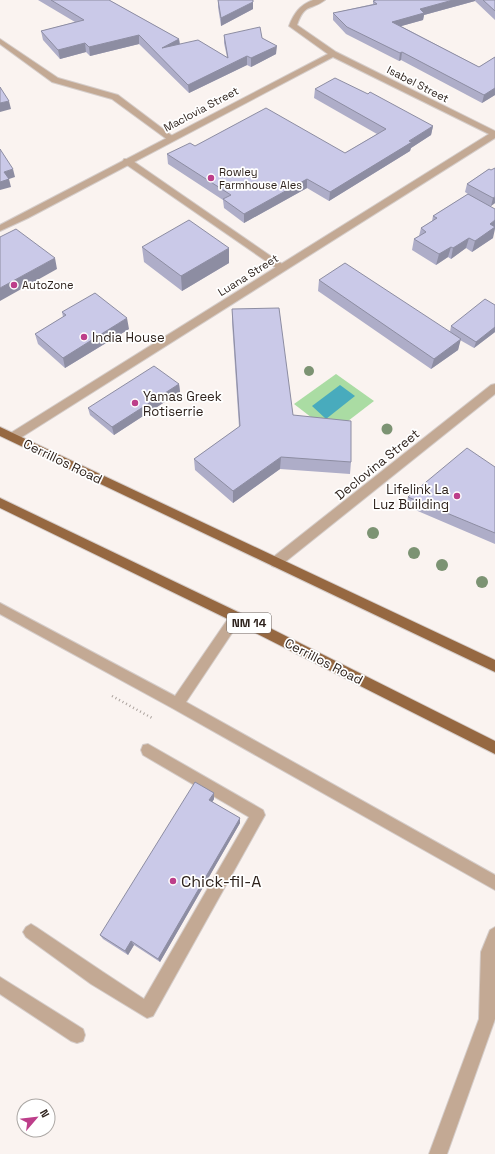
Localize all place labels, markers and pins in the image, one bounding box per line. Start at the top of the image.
place label: Rowley Farmhouse Ales [219,165,302,192]
marker: Rowley Farmhouse Ales [206,173,216,183]
place label: AutoZone [22,278,74,292]
marker: AutoZone [9,280,19,290]
place label: India House [92,329,165,346]
marker: India House [79,332,89,342]
place label: Yamas Greek Rotiserrie [143,388,222,420]
marker: Yamas Greek Rotiserrie [130,398,140,408]
place label: Lifelink La Luz Building [373,481,450,513]
marker: Lifelink La Luz Building [452,491,462,501]
place label: Chick-fil-A [181,871,261,892]
marker: Chick-fil-A [168,876,178,886]

